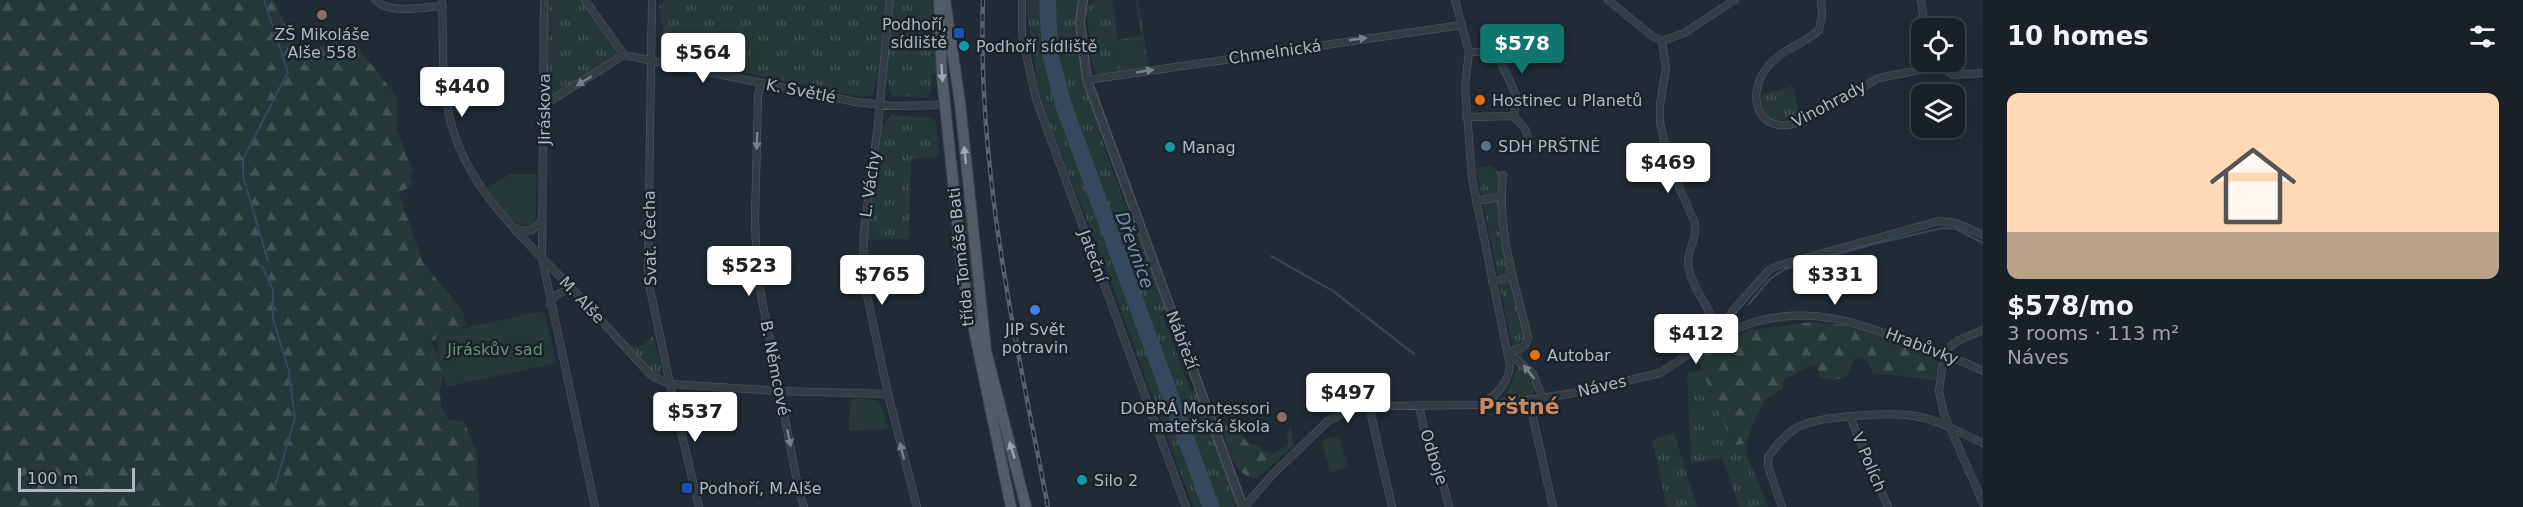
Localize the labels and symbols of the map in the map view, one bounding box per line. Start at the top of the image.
marker: ZŠ Mikoláše Alše 558 [315,8,329,22]
place label: Podhoří, sídliště [882,15,947,52]
pin: $578 [1486,24,1558,75]
place label: ZŠ Mikoláše Alše 558 [274,25,370,62]
marker: Podhoří, sídliště [952,26,966,40]
pin: $564 [667,33,739,84]
one-way arrow [1349,35,1368,44]
street label: Chmelnická [1227,36,1323,68]
place label: Podhoří sídliště [976,37,1097,56]
marker: Podhoří sídliště [957,39,971,53]
one-way arrow [937,64,947,83]
pin: $440 [426,67,498,118]
one-way arrow [1135,67,1154,76]
street label: Jiráskova [535,73,554,146]
one-way arrow [576,75,592,86]
street label: K. Světlé [764,75,838,107]
street label: Vinohrady [1789,77,1869,131]
place label: Hostinec u Planetů [1492,91,1642,110]
marker: Hostinec u Planetů [1473,93,1487,107]
one-way arrow [752,132,762,151]
place label: SDH PRŠTNÉ [1498,137,1600,156]
place label: Manag [1182,138,1236,157]
marker: SDH PRŠTNÉ [1479,139,1493,153]
marker: Manag [1163,140,1177,154]
pin: $469 [1632,143,1704,194]
one-way arrow [960,145,970,164]
street label: L. Váchy [856,150,884,218]
street label: třída Tomáše Bati [944,187,978,327]
street label: Svat. Čecha [640,190,660,286]
water label: Dřevnice [1111,209,1159,291]
street label: Jateční [1074,226,1111,285]
pin: $523 [713,246,785,297]
pin: $765 [846,255,918,306]
pin: $331 [1799,255,1871,306]
street label: M. Alše [555,272,609,328]
marker: JIP Svět potravin [1028,303,1042,317]
street label: Nábřeží [1162,308,1202,372]
pin: $412 [1660,314,1732,365]
street label: B. Němcové [756,319,794,417]
place label: JIP Svět potravin [1002,320,1068,357]
street label: Hrabůvky [1883,323,1961,369]
park label: Jiráskův sad [446,340,543,359]
place label: Autobar [1547,346,1611,365]
marker: Autobar [1528,348,1542,362]
one-way arrow [1523,364,1536,380]
street label: Náves [1576,371,1628,401]
pin: $497 [1312,373,1384,424]
pin: $537 [659,392,731,443]
district label: Prštné [1478,394,1560,419]
place label: DOBRÁ Montessori mateřská škola [1120,399,1270,436]
marker: DOBRÁ Montessori mateřská škola [1275,410,1289,424]
street label: Odboje [1416,427,1452,487]
one-way arrow [784,429,793,448]
street label: V Polích [1848,429,1890,495]
one-way arrow [896,441,906,460]
one-way arrow [1007,441,1016,459]
scale bar [18,465,135,492]
place label: Silo 2 [1094,471,1138,490]
marker: Silo 2 [1075,473,1089,487]
place label: Podhoří, M.Alše [699,479,822,498]
marker: Podhoří, M.Alše [680,481,694,495]

